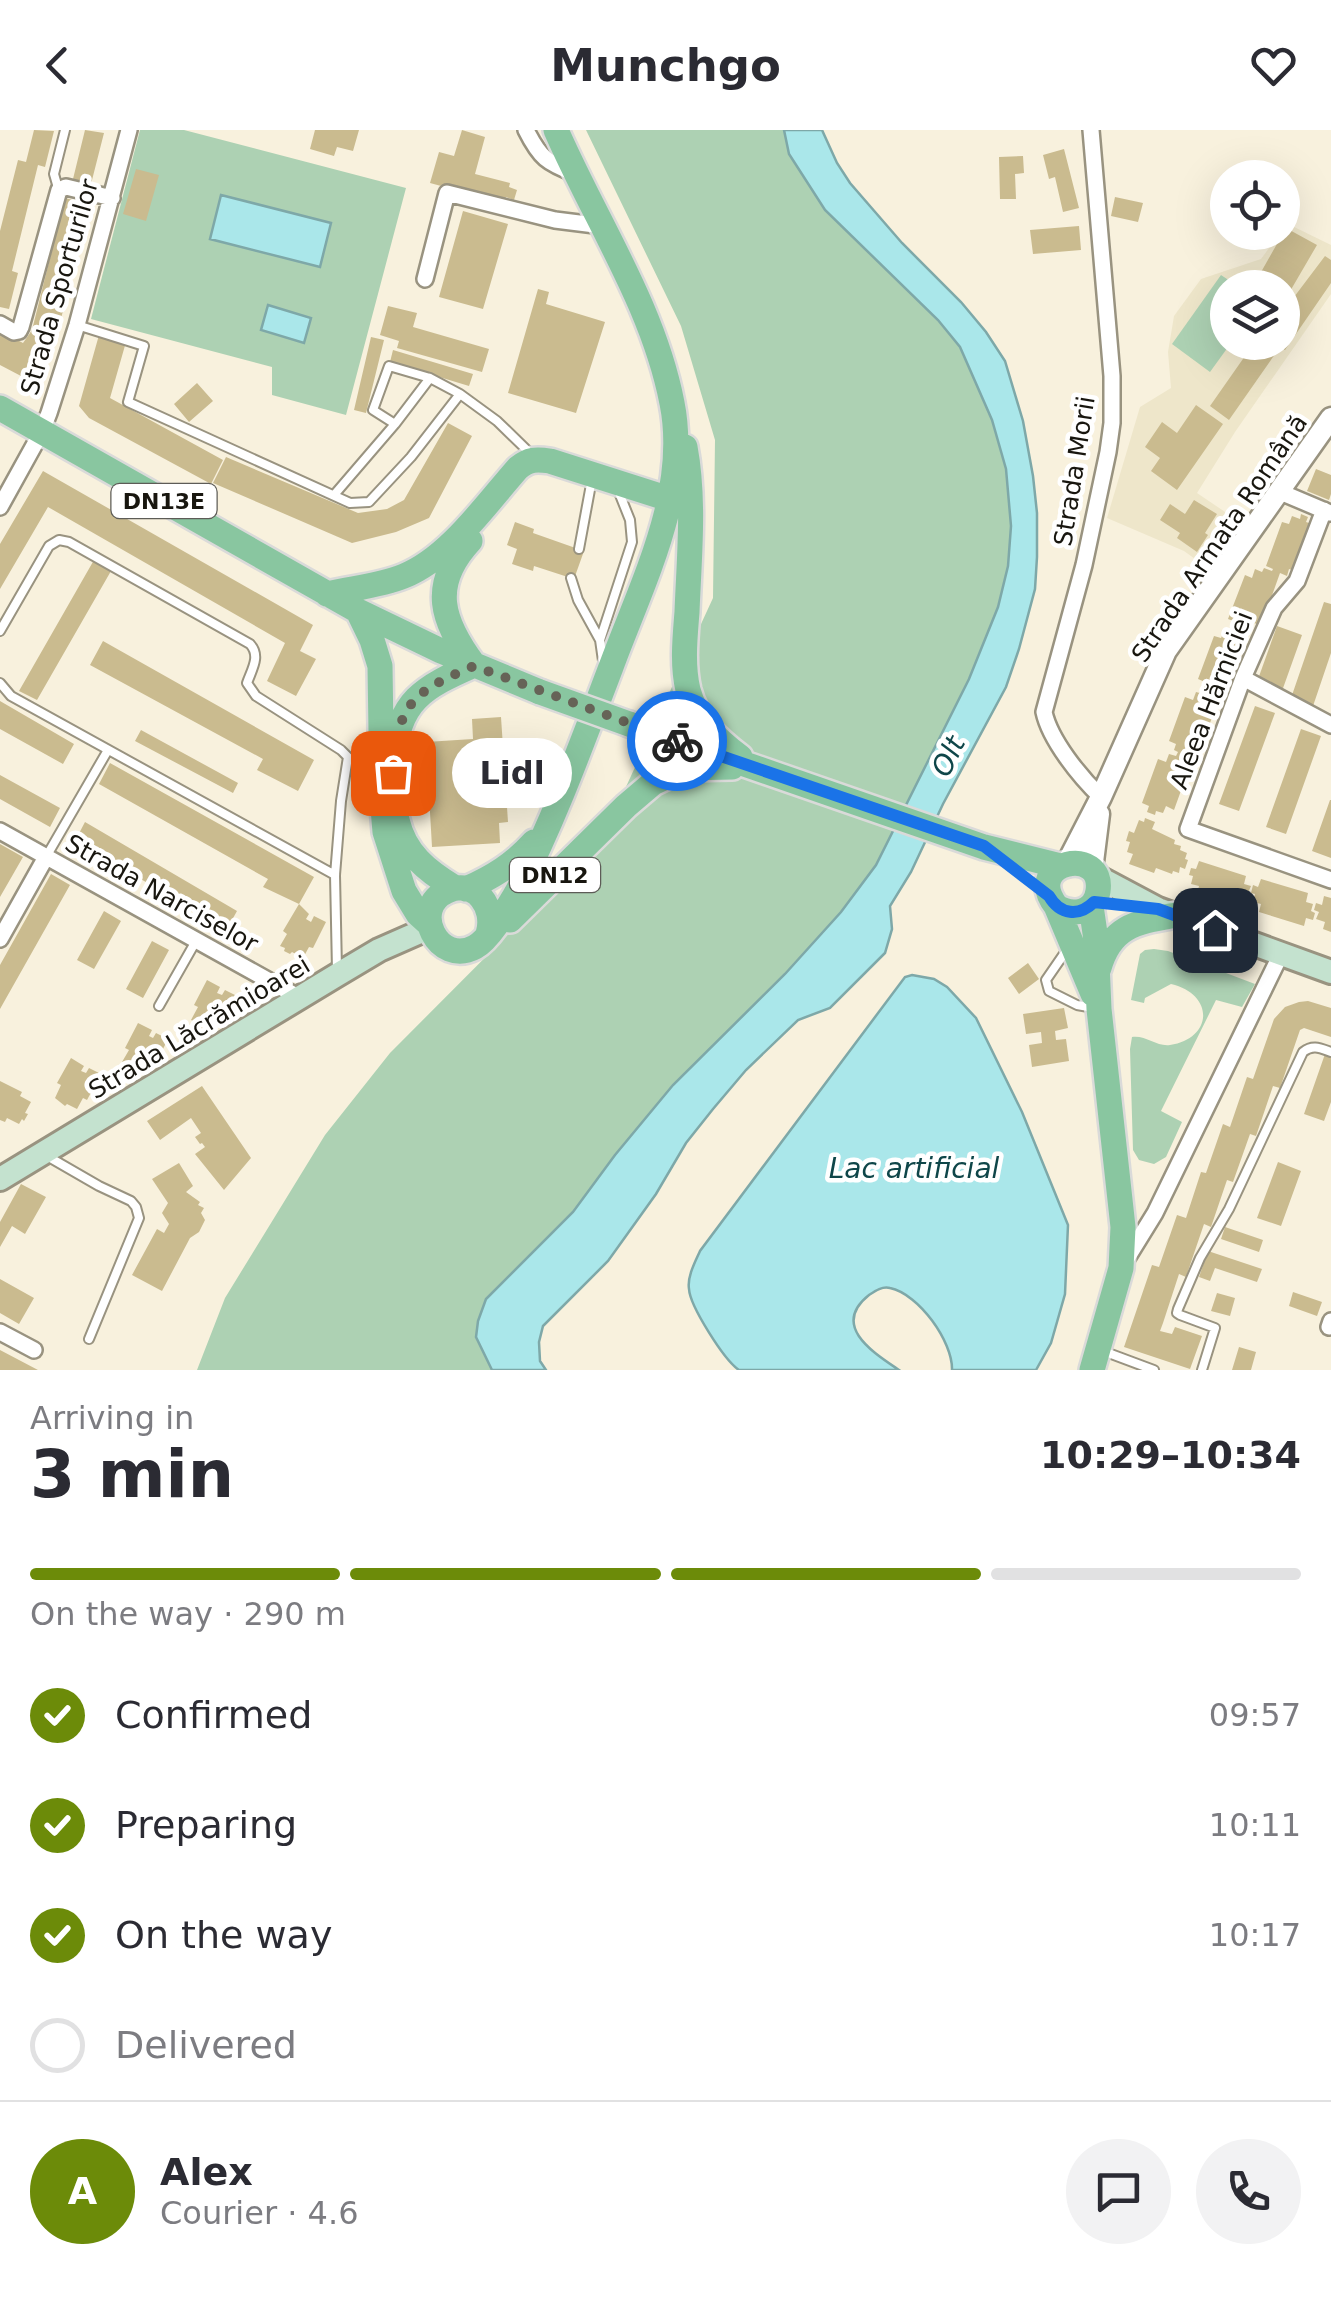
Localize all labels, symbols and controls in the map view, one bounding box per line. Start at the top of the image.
icon: back [30,38,85,93]
icon: heart [1246,38,1301,93]
text: Munchgo [550,39,781,92]
map controls [1210,160,1300,360]
button: locate [1210,160,1300,250]
street label: Strada Sporturilor [15,175,104,398]
button: layers [1210,270,1300,360]
street label: Strada Morii [1048,394,1101,548]
street label: Strada Armata Română [1126,409,1313,668]
road number: DN13E [111,484,216,518]
street label: Aleea Hărniciei [1164,607,1259,793]
courier [627,691,727,791]
icon: bike [650,714,705,769]
water label: Olt [925,730,973,782]
pin [351,731,436,816]
callout: Lidl [453,738,573,808]
icon: bag [366,746,421,801]
text: Lidl [479,754,545,792]
street label: Strada Narciselor [60,828,264,959]
road number: DN12 [510,858,600,892]
pin [1173,888,1258,973]
icon: home [1188,903,1243,958]
street label: Strada Lăcrămioarei [83,950,315,1105]
water label: Lac artificial [829,1152,1000,1185]
text: Arriving in [30,1399,194,1437]
text: 10:29–10:34 [1040,1433,1301,1477]
text: 3 min [30,1437,234,1512]
text: On the way · 290 m [30,1595,346,1633]
icon: check [30,1688,85,1743]
text: Confirmed [115,1693,312,1737]
text: 09:57 [1209,1696,1301,1734]
icon: check [30,1798,85,1853]
text: Preparing [115,1803,297,1847]
text: 10:11 [1209,1806,1301,1844]
icon: check [30,1908,85,1963]
text: On the way [115,1913,332,1957]
text: 10:17 [1209,1916,1301,1954]
text: Delivered [115,2023,297,2067]
button: chat [1066,2139,1171,2244]
button: phone [1196,2139,1301,2244]
text: Alex [160,2150,253,2194]
text: A [68,2169,97,2213]
text: Courier · 4.6 [160,2194,359,2232]

